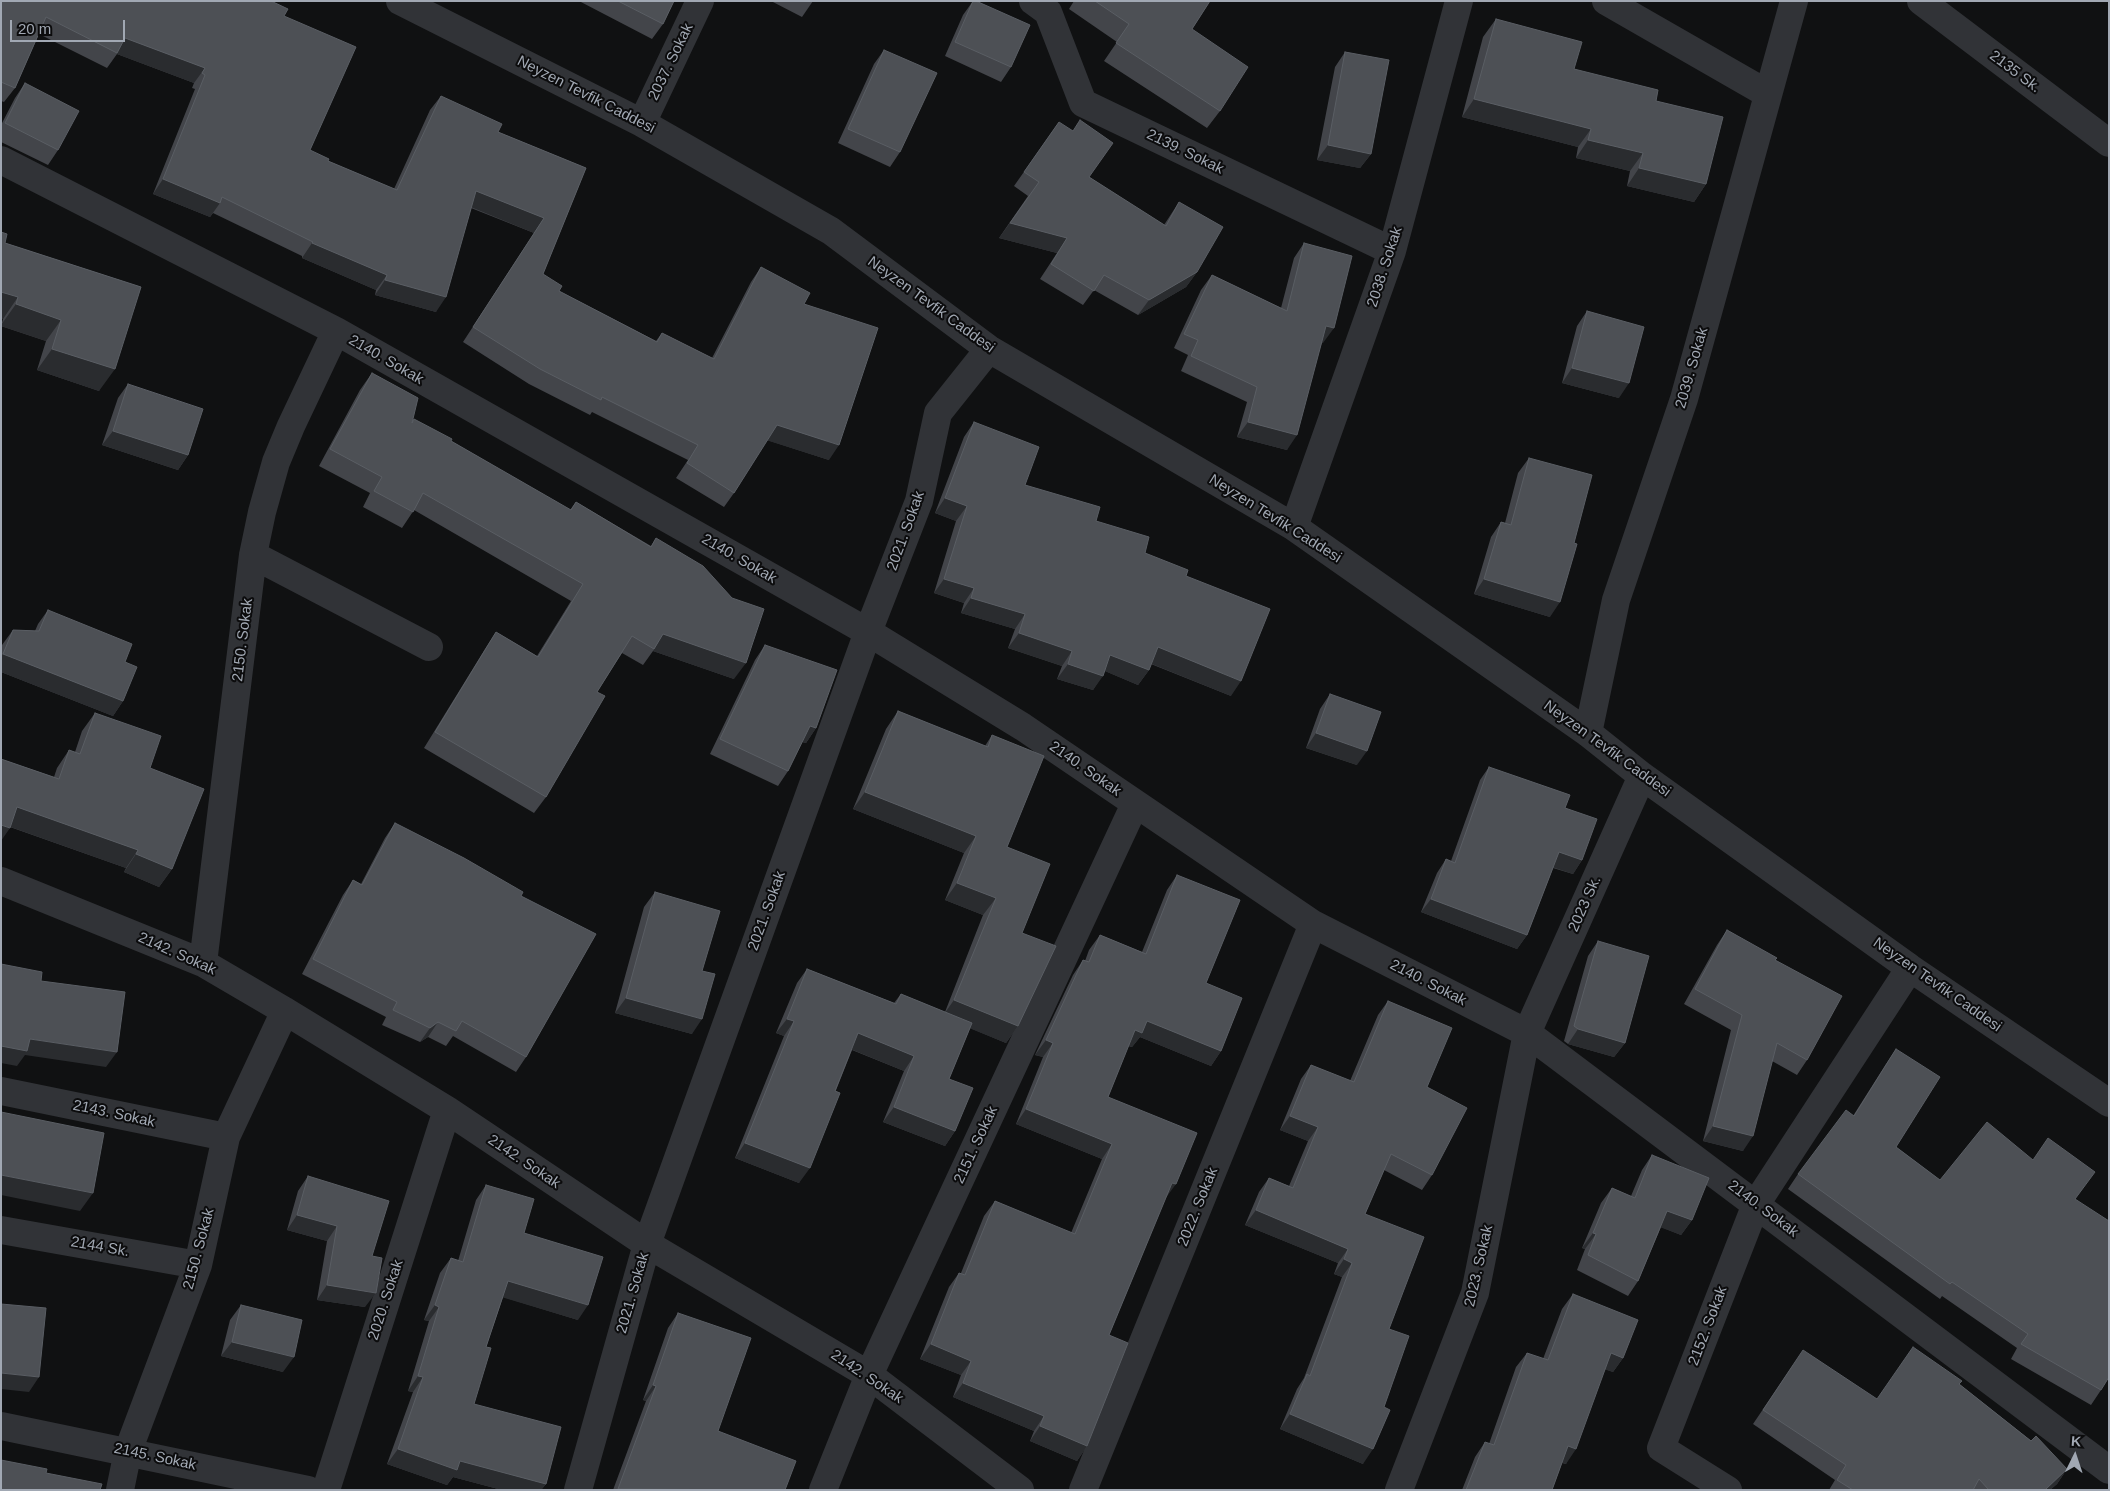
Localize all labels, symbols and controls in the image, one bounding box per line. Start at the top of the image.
scale bar [12,10,128,42]
text: 20 m [18,20,51,37]
street label: 2037. Sokak [645,21,697,103]
street label: 2135 Sk. [1986,47,2044,97]
street label: Neyzen Tevfik Caddesi [514,52,658,138]
street label: 2139. Sokak [1144,126,1226,178]
street label: 2038. Sokak [1364,225,1406,309]
street label: Neyzen Tevfik Caddesi [864,253,998,357]
street label: 2039. Sokak [1672,325,1712,411]
street label: 2140. Sokak [345,331,427,389]
street label: Neyzen Tevfik Caddesi [1206,471,1344,567]
street label: 2021. Sokak [883,489,929,573]
street label: 2140. Sokak [698,530,780,588]
street label: 2150. Sokak [229,598,257,682]
street label: Neyzen Tevfik Caddesi [1540,697,1674,801]
street label: 2140. Sokak [1046,738,1124,800]
street label: 2021. Sokak [744,869,790,953]
street label: 2023 Sk. [1565,873,1605,935]
street label: 2142. Sokak [135,929,219,979]
street label: Neyzen Tevfik Caddesi [1869,934,2005,1036]
street label: 2140. Sokak [1387,956,1469,1010]
street label: 2143. Sokak [71,1097,157,1131]
street label: 2151. Sokak [950,1103,1002,1187]
street label: 2142. Sokak [484,1131,564,1193]
street label: 2022. Sokak [1174,1165,1222,1249]
street label: 2140. Sokak [1724,1177,1802,1241]
street label: 2150. Sokak [180,1206,218,1292]
street label: 2023. Sokak [1461,1223,1497,1309]
street label: 2144 Sk. [69,1233,131,1261]
street label: 2021. Sokak [613,1250,653,1336]
street label: 2020. Sokak [365,1258,407,1342]
street label: 2152. Sokak [1685,1284,1731,1368]
street label: 2142. Sokak [827,1346,907,1408]
north arrow [2050,1431,2100,1481]
text: K [2070,1433,2082,1449]
street label: 2145. Sokak [112,1440,198,1474]

